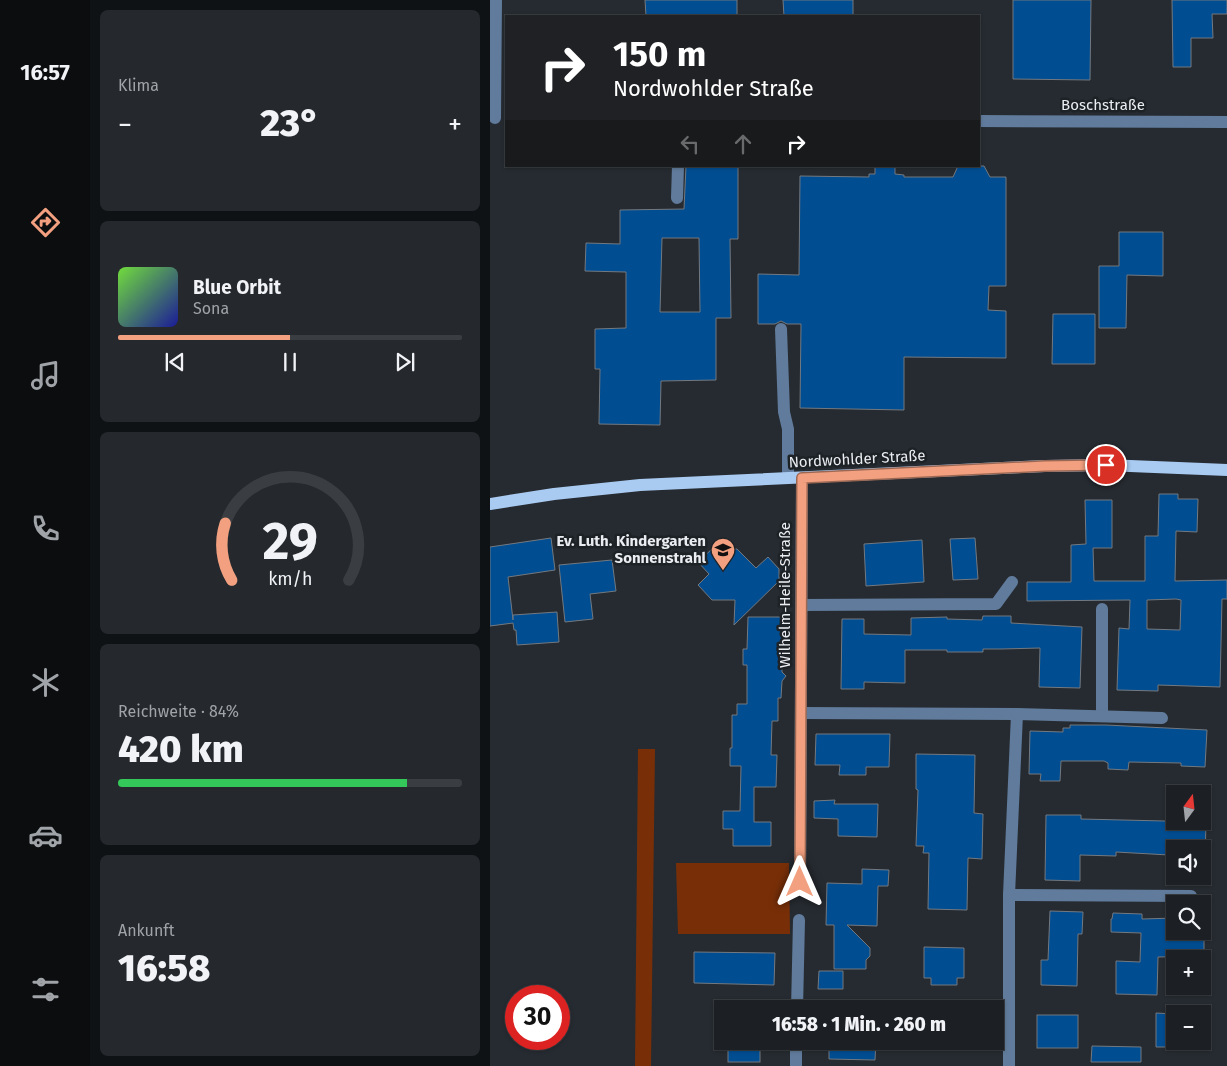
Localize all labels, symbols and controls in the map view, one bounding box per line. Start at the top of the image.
text: 150 m [613,33,706,75]
icon: right [530,35,595,100]
text: 16:57 [20,59,70,86]
text: Nordwohlder Straße [613,75,814,102]
text: Klima [118,76,159,95]
street label: Boschstraße [1061,96,1145,114]
text: 23° [260,100,320,146]
text: − [118,108,132,141]
text: + [448,108,462,141]
icon: left [676,130,704,158]
icon: ahead [729,130,757,158]
icon: right [782,130,810,158]
icon: directions [28,205,63,240]
text: Blue Orbit [193,276,281,299]
text: Sona [193,299,229,318]
icon: previous [161,348,189,376]
icon: pause [276,348,304,376]
icon: next [391,348,419,376]
icon: music [28,358,63,393]
pin [1085,444,1127,486]
street label: Nordwohlder Straße [788,446,926,472]
icon: arrive [1092,451,1120,479]
text: 29 [262,510,318,573]
icon: phone [28,511,63,546]
street label: Wilhelm-Heile-Straße [776,522,794,668]
place label: Ev. Luth. Kindergarten Sonnenstrahl [556,532,707,567]
school or university icon: Ev. Luth. Kindergarten Sonnenstrahl [710,537,736,571]
text: km/h [268,568,312,590]
icon: climate [28,665,63,700]
text: Reichweite · 84% [118,702,239,721]
text: 420 km [118,726,244,772]
north arrow [1166,785,1211,830]
map controls [1166,785,1211,1050]
icon: car [28,818,63,853]
button: sound [1166,840,1211,885]
position arrow [773,855,825,907]
button: search [1166,895,1211,940]
text: Ankunft [118,921,174,940]
text: 16:58 [118,945,210,991]
button: + [1166,950,1211,995]
icon: filters [28,972,63,1007]
speed limit sign: 30 [505,985,570,1050]
button: − [1166,1005,1211,1050]
text: 16:58 · 1 Min. · 260 m [772,1013,946,1036]

